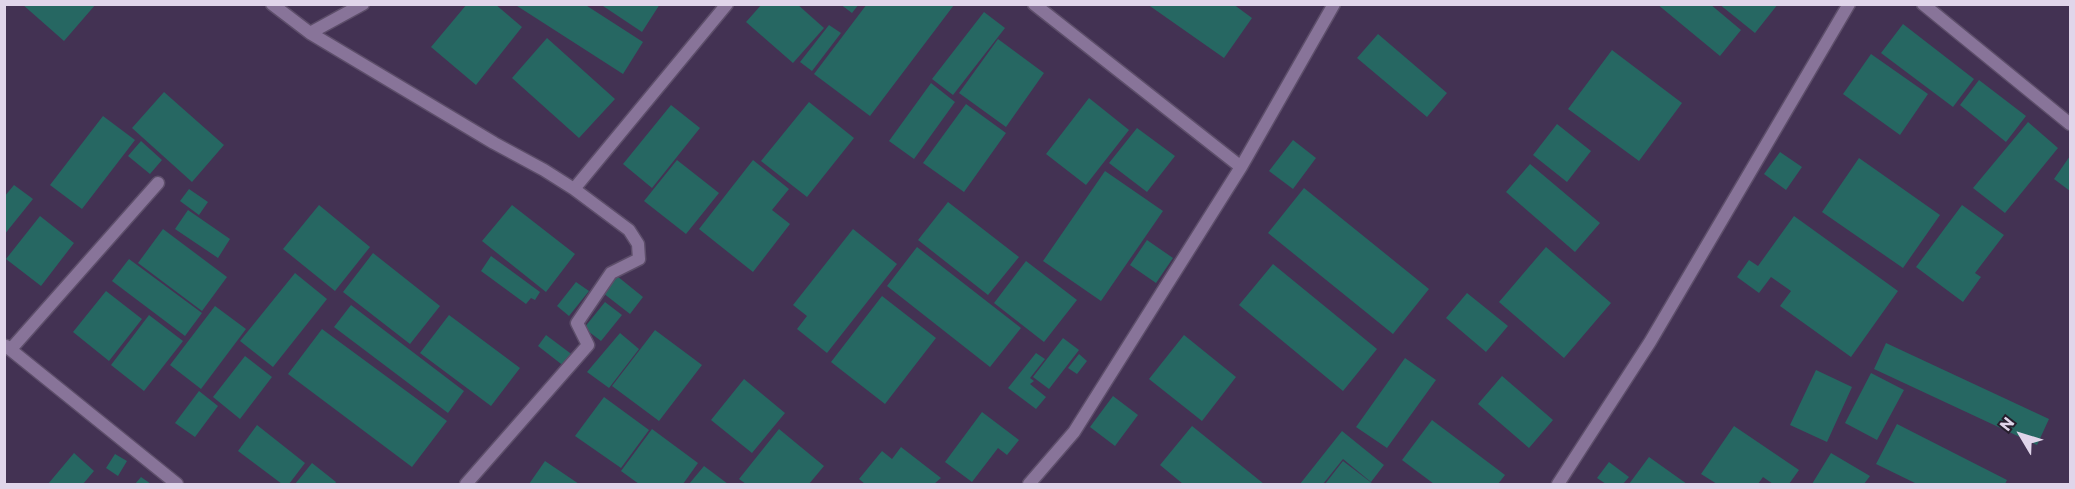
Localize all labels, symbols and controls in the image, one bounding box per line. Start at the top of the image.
north arrow [1991,405,2051,465]
text: N [1995,413,2018,434]

